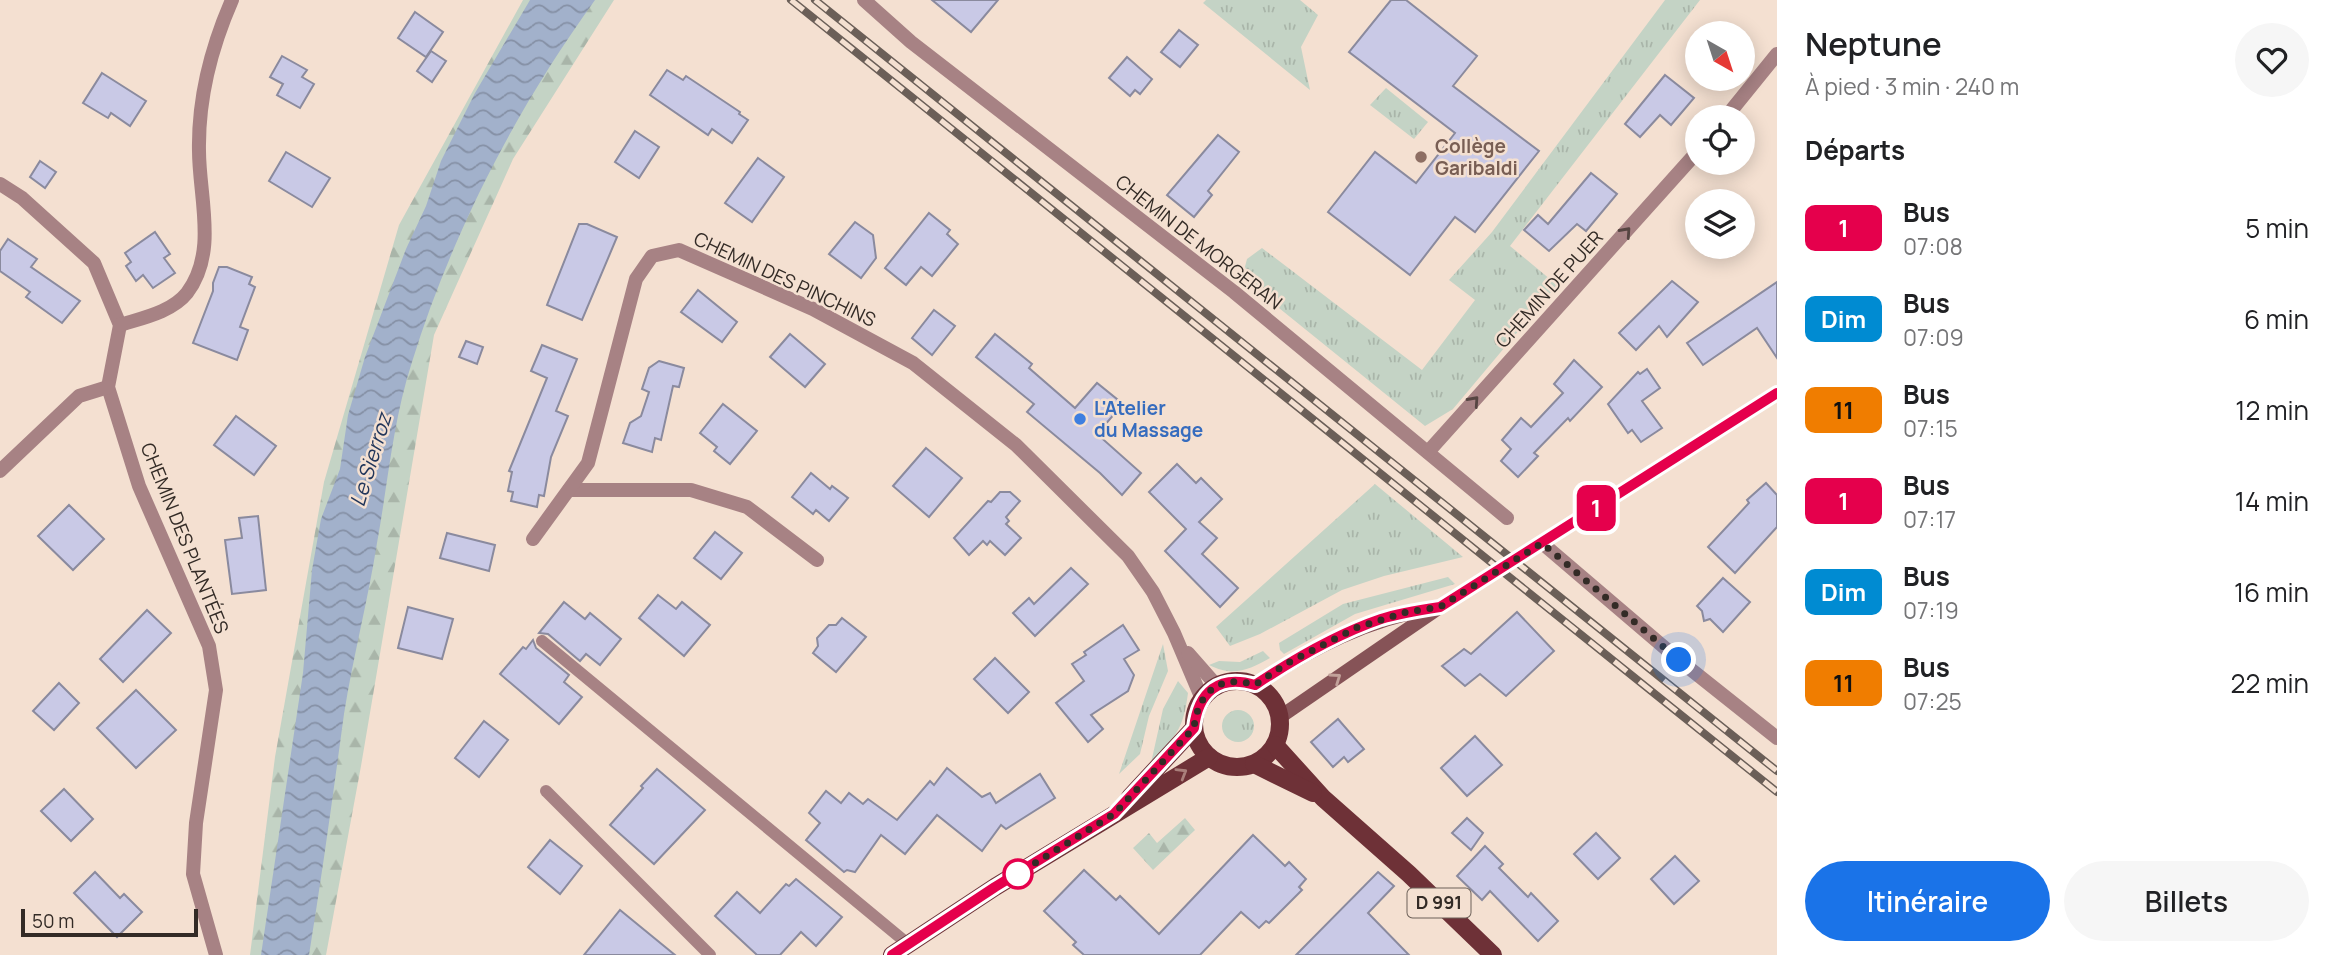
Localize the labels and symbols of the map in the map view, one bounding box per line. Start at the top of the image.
north arrow [1685,21,1755,91]
place label: Collège Garibaldi [1435,133,1518,181]
marker: Collège Garibaldi [1413,149,1429,165]
street label: CHEMIN DE MORGERAN [1110,169,1288,315]
street label: CHEMIN DES PINCHINS [690,225,880,333]
street label: CHEMIN DE PUER [1489,225,1609,353]
one-way arrow [1618,227,1630,240]
place label: L'Atelier du Massage [1094,395,1203,443]
one-way arrow [1466,396,1478,409]
water label: Le Sierroz [343,407,398,509]
marker: L'Atelier du Massage [1072,411,1088,427]
street label: CHEMIN DES PLANTÉES [135,439,235,638]
line badge: 1 [1573,485,1619,531]
your location [1661,642,1696,677]
one-way arrow [1328,674,1341,687]
one-way arrow [1175,768,1188,781]
unlabelled marker [1003,859,1033,889]
road number: D 991 [1408,888,1470,918]
scale bar [21,906,198,938]

